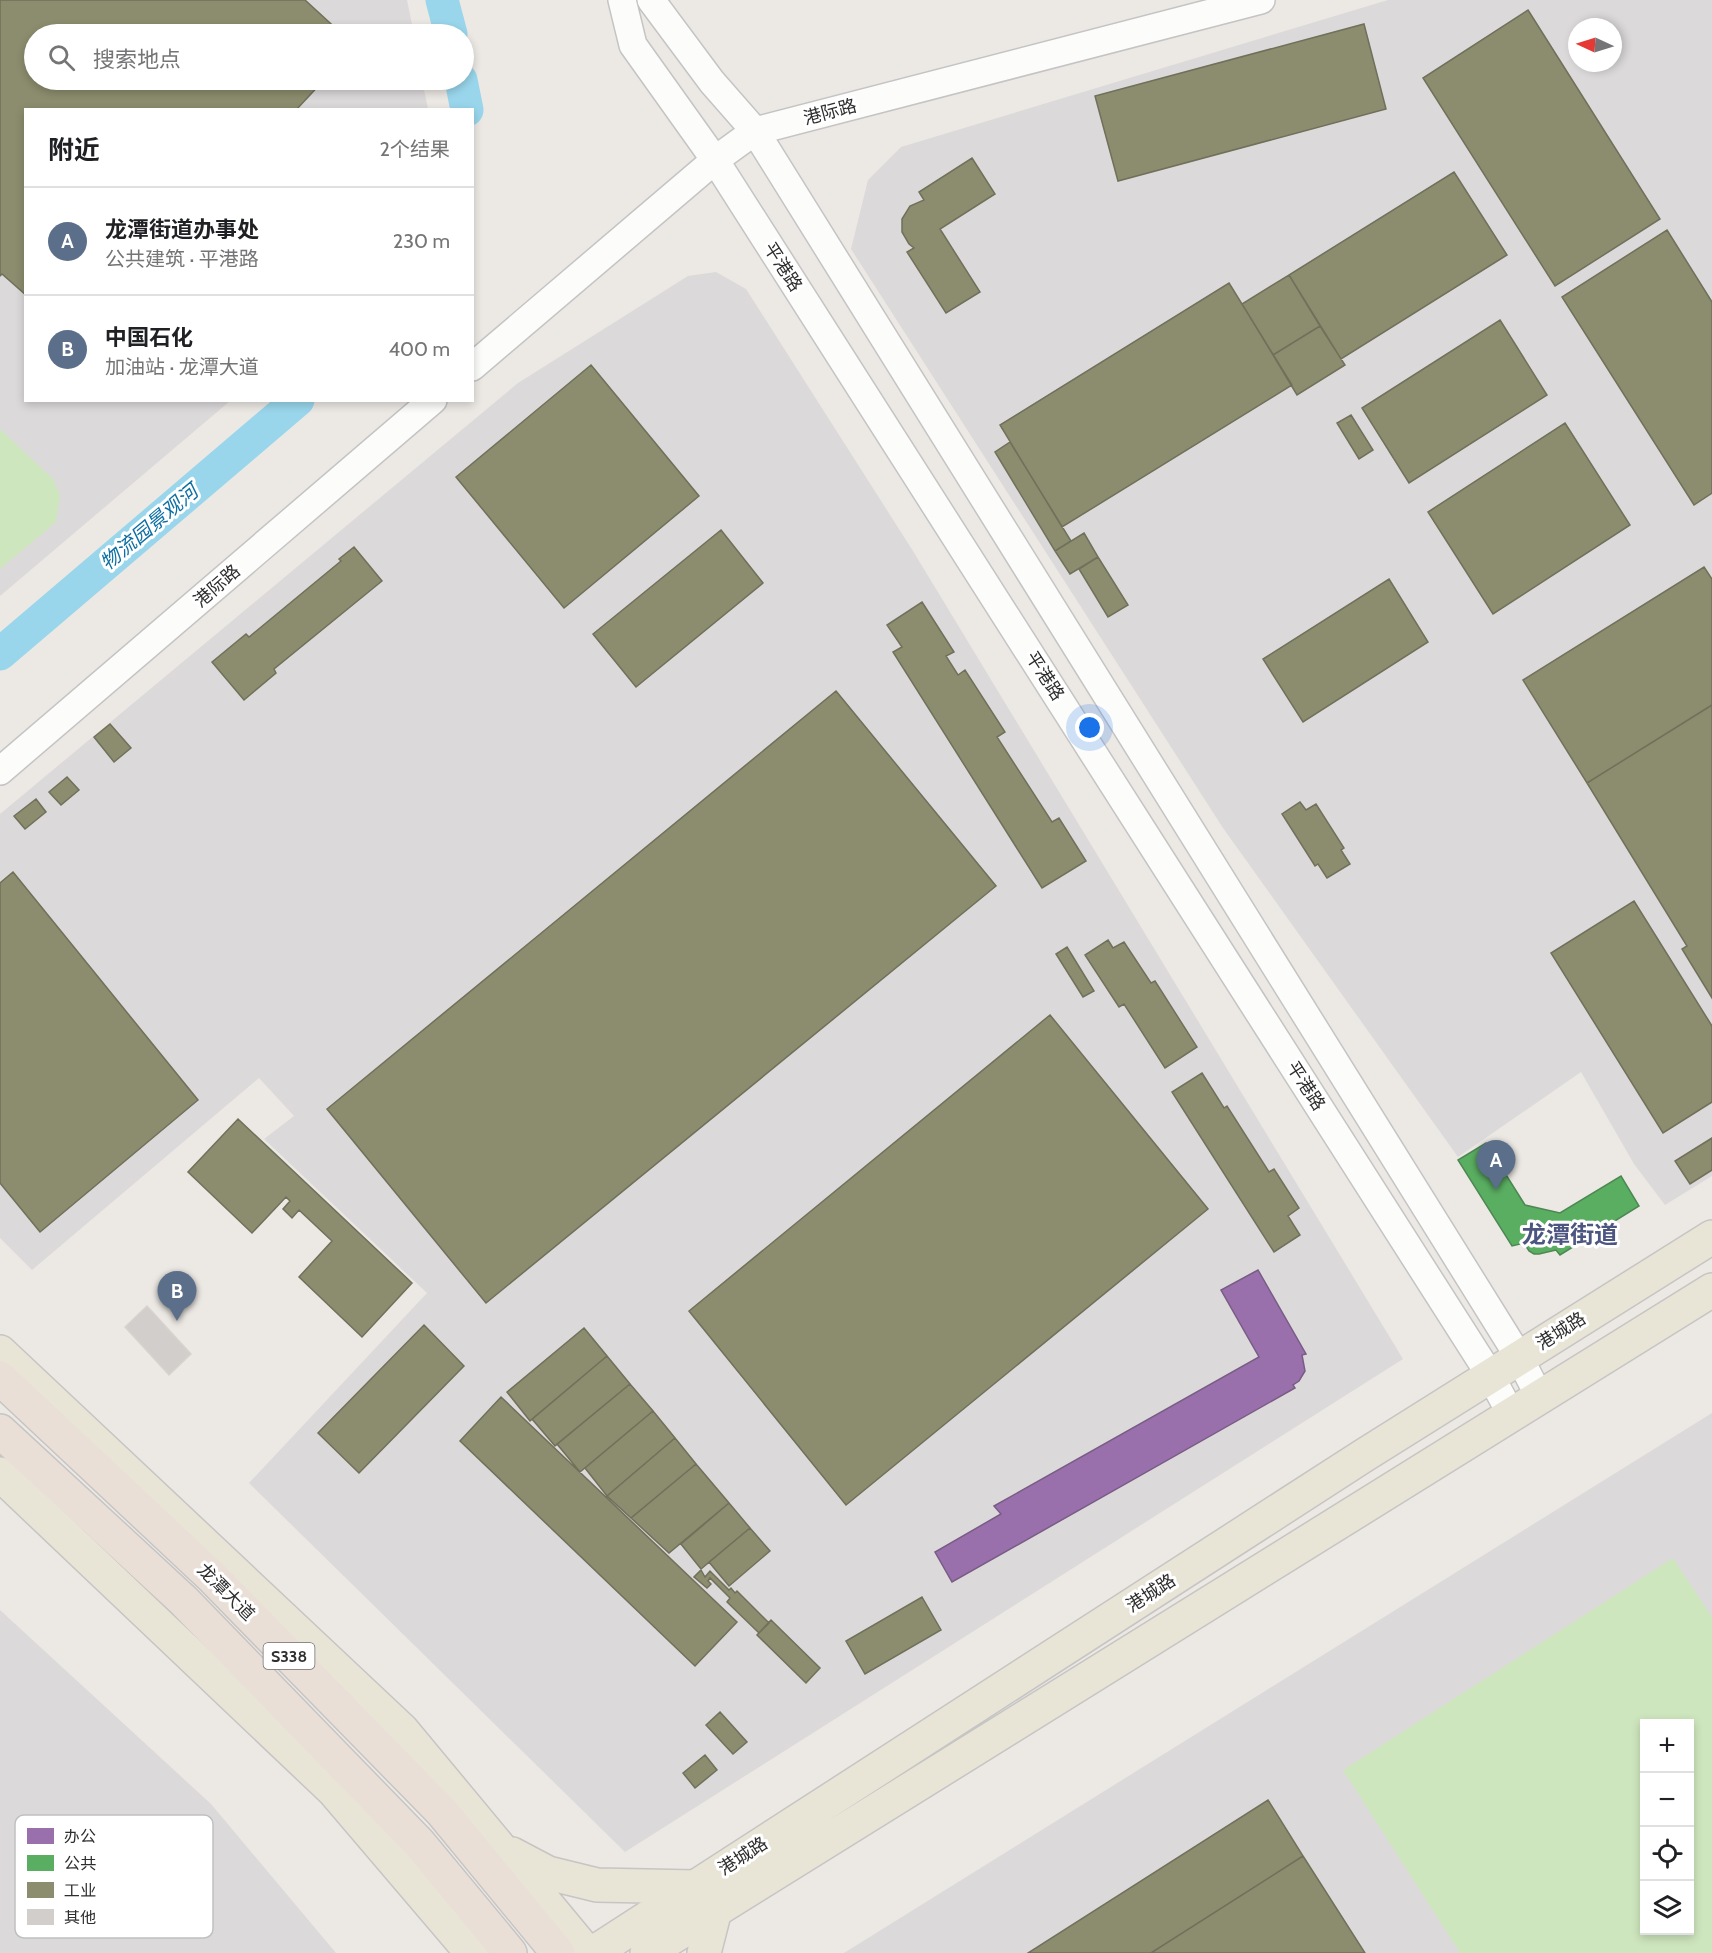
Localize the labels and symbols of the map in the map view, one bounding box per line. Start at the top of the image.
north arrow [1568,18,1622,72]
street label: 港际路 [801,94,859,130]
street label: 平港路 [759,238,807,296]
water label: 物流园景观河 [95,477,206,575]
street label: 港际路 [189,560,245,612]
street label: 平港路 [1021,647,1069,705]
your location [1075,713,1104,742]
street label: 平港路 [1282,1057,1330,1115]
pin: A [1476,1140,1516,1190]
district label: 龙潭街道 [1522,1220,1618,1249]
pin: B [158,1272,196,1321]
street label: 港城路 [1532,1307,1590,1355]
street label: 龙潭大道 [193,1559,259,1625]
street label: 港城路 [1122,1569,1180,1617]
road number: S338 [264,1643,314,1669]
legend [15,1815,213,1938]
text: 办公 [64,1827,96,1846]
street label: 港城路 [714,1832,772,1880]
text: 公共 [64,1854,96,1873]
text: 工业 [64,1881,96,1900]
text: 其他 [64,1908,96,1927]

